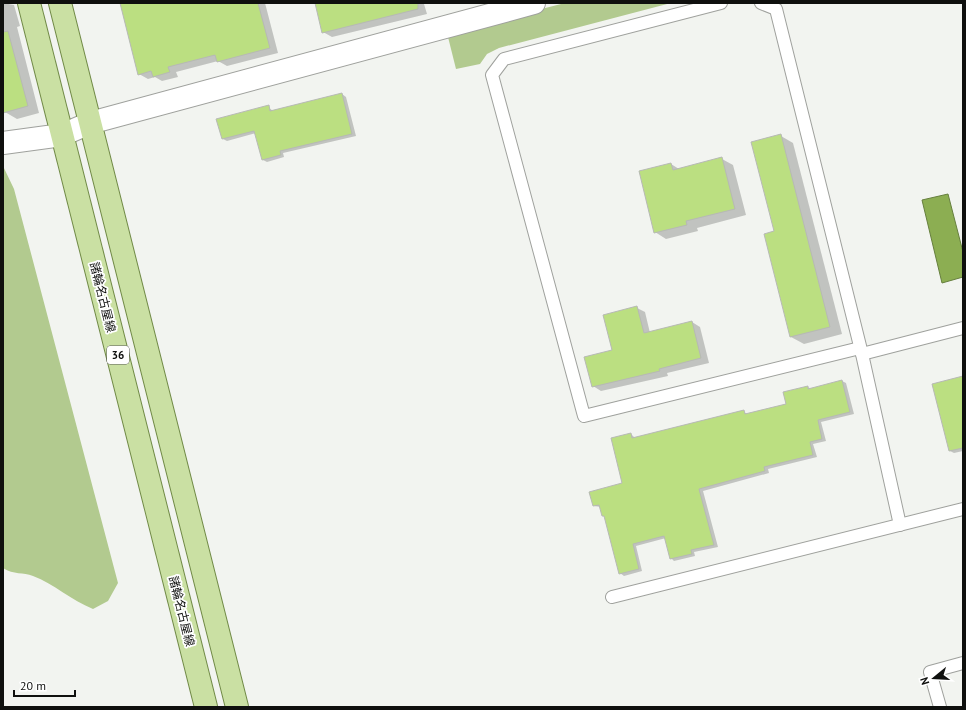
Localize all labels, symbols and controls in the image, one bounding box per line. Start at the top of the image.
street label: 諸輪名古屋線 [87,260,119,334]
road number: 36 [107,346,129,364]
street label: 諸輪名古屋線 [166,574,198,648]
north arrow [914,658,954,698]
scale bar [14,672,75,698]
text: N [917,675,932,687]
text: 20 m [20,678,46,693]

